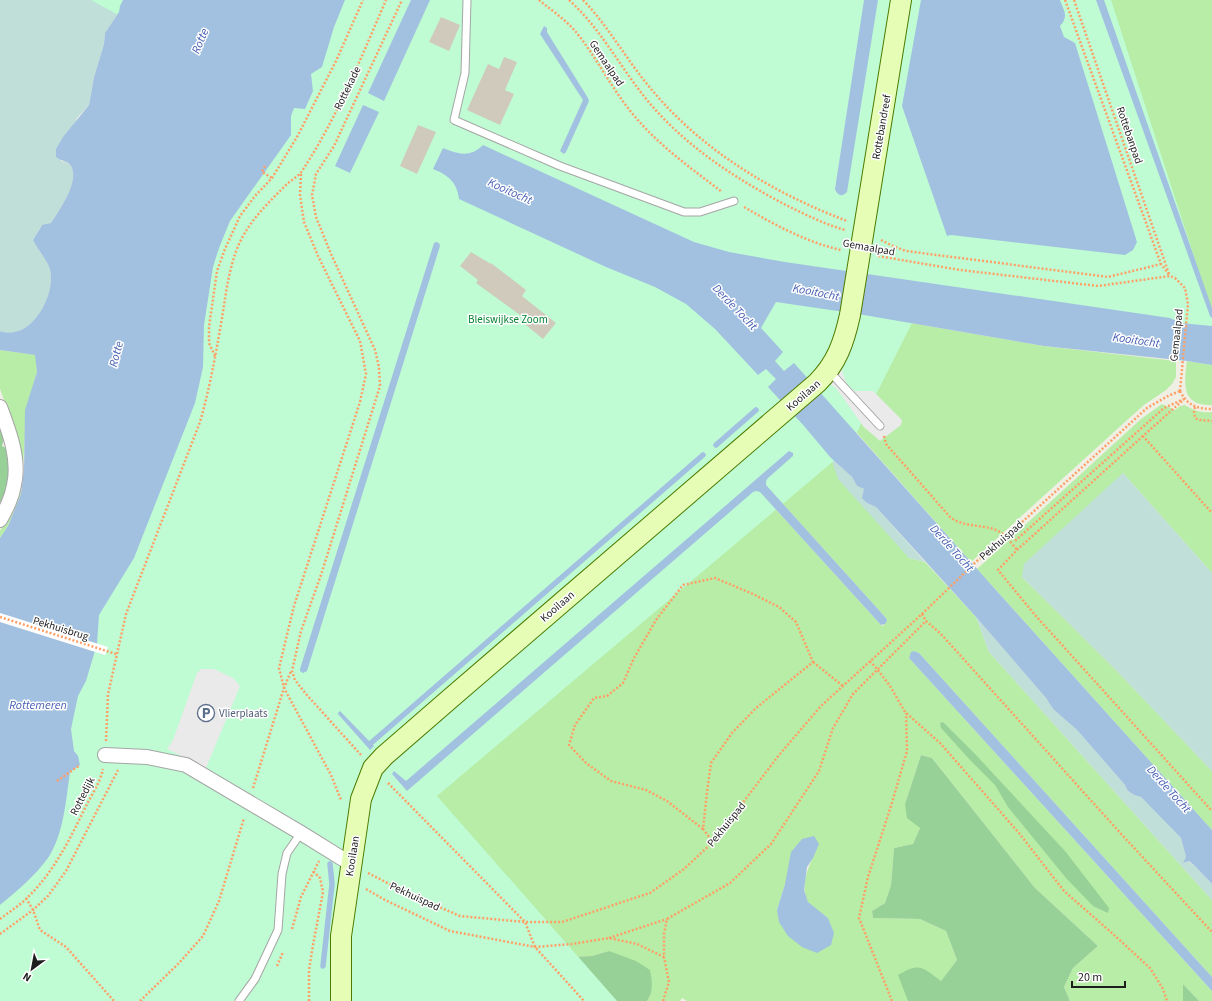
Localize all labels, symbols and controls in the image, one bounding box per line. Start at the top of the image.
water label: Rotte [188,26,213,56]
street label: Gemaalpad [586,37,628,89]
street label: Rottekade [330,63,365,113]
street label: Rottebandreef [868,93,895,161]
street label: Rottebanpad [1113,105,1146,166]
water label: Kooitocht [485,174,536,209]
street label: Gemaalpad [842,236,896,259]
water label: Derde Tocht [708,280,762,335]
water label: Kooitocht [791,280,842,306]
street label: Gemaalpad [1166,308,1187,362]
park label: Bleiswijkse Zoom [468,312,548,327]
water label: Kooitocht [1111,329,1162,352]
water label: Rotte [105,339,128,369]
street label: Kooilaan [783,376,824,414]
street label: Pekhuispad [976,517,1027,564]
water label: Derde Tocht [926,521,978,576]
street label: Kooilaan [537,587,578,625]
street label: Pekhuisbrug [31,613,91,644]
water label: Rottemeren [9,697,67,714]
parking icon: Vlierplaats [196,703,216,723]
place label: Vlierplaats [219,706,268,721]
water label: Derde Tocht [1143,762,1195,817]
street label: Rottedijk [66,774,99,818]
street label: Pekhuispad [704,799,749,850]
street label: Kooilaan [342,835,363,877]
street label: Pekhuispad [387,878,442,915]
north arrow [12,949,52,989]
scale bar [1072,963,1125,989]
text: N [20,969,34,985]
text: 20 m [1078,969,1102,986]

